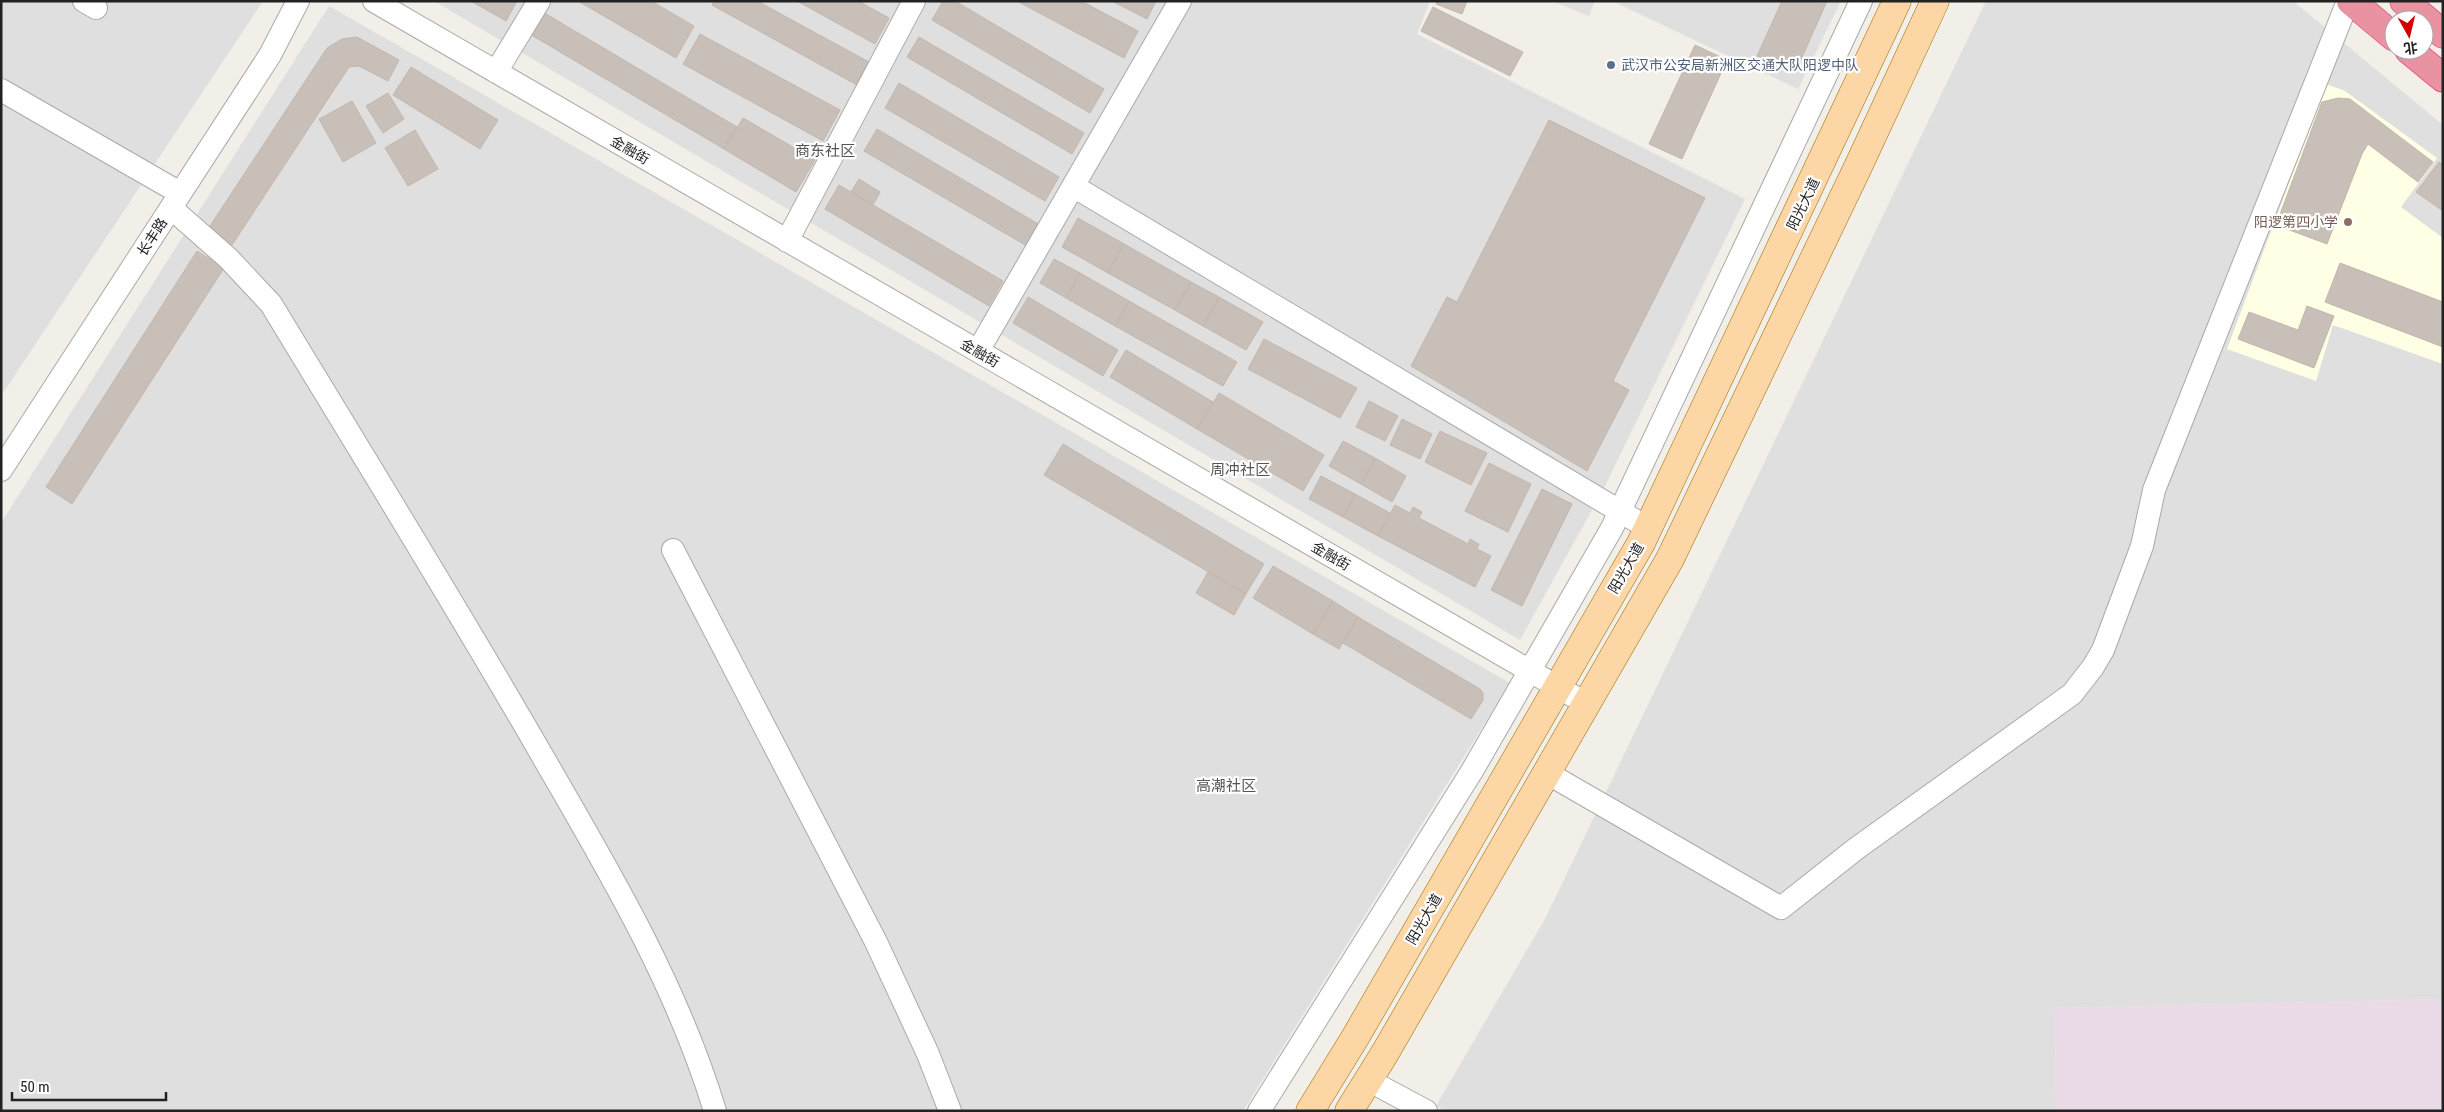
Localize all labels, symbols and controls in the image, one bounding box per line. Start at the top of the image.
north arrow [2384,10,2434,60]
text: 北 [2403,39,2419,57]
place label: 武汉市公安局新洲区交通大队阳逻中队 [1621,57,1859,73]
marker: 武汉市公安局新洲区交通大队阳逻中队 [1605,59,1617,71]
street label: 金融街 [608,133,652,167]
district label: 商东社区 [795,142,855,160]
street label: 阳光大道 [1784,175,1822,233]
place label: 阳逻第四小学 [2254,214,2338,230]
street label: 长丰路 [134,215,170,259]
marker: 阳逻第四小学 [2342,216,2354,228]
street label: 金融街 [958,336,1002,370]
district label: 周冲社区 [1210,461,1270,479]
street label: 金融街 [1309,539,1353,573]
street label: 阳光大道 [1605,540,1647,596]
district label: 高潮社区 [1196,777,1256,795]
street label: 阳光大道 [1403,891,1445,947]
scale bar [12,1070,166,1102]
text: 50 m [20,1078,50,1096]

